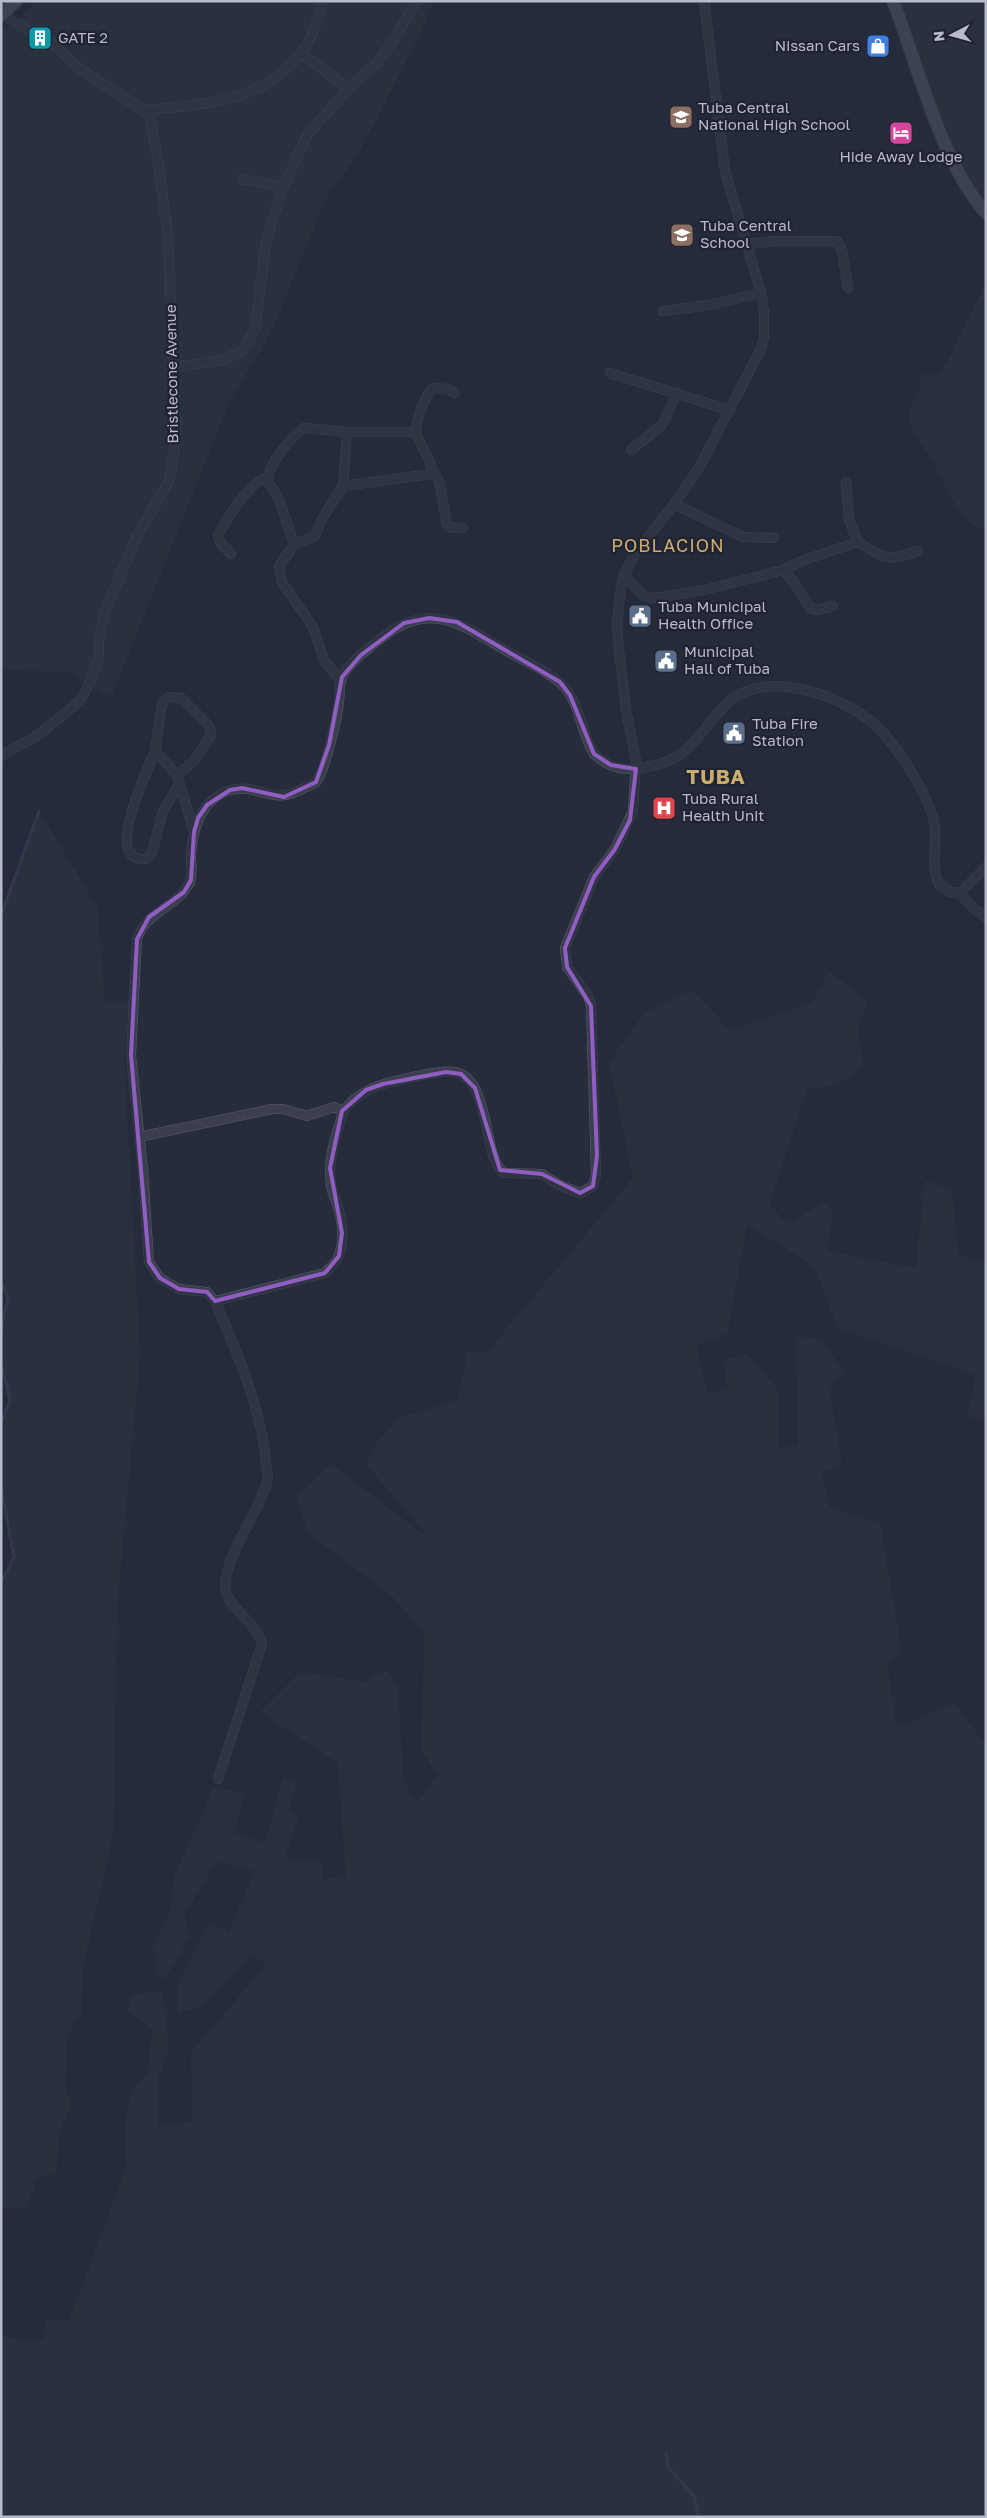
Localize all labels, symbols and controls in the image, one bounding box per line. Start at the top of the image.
north arrow [927,10,977,60]
building icon: GATE 2 [27,25,53,51]
place label: GATE 2 [58,28,108,46]
text: N [930,30,948,43]
shop icon: Nissan Cars [865,33,891,59]
place label: Nissan Cars [775,36,860,54]
place label: Tuba Central National High School [698,98,851,133]
school or university icon: Tuba Central National High School [668,104,694,130]
hotel icon: Hide Away Lodge [888,120,914,146]
place label: Hide Away Lodge [839,147,963,165]
place label: Tuba Central School [700,216,792,251]
school or university icon: Tuba Central School [669,222,695,248]
street label: Bristlecone Avenue [161,304,181,444]
district label: POBLACION [611,534,725,556]
place label: Tuba Municipal Health Office [658,597,767,632]
public building icon: Tuba Municipal Health Office [627,603,653,629]
place label: Municipal Hall of Tuba [684,642,770,677]
public building icon: Municipal Hall of Tuba [653,648,679,674]
place label: Tuba Fire Station [752,714,818,749]
public building icon: Tuba Fire Station [721,720,747,746]
district label: TUBA [686,764,746,788]
place label: Tuba Rural Health Unit [682,789,764,824]
hospital icon: Tuba Rural Health Unit [651,795,677,821]

